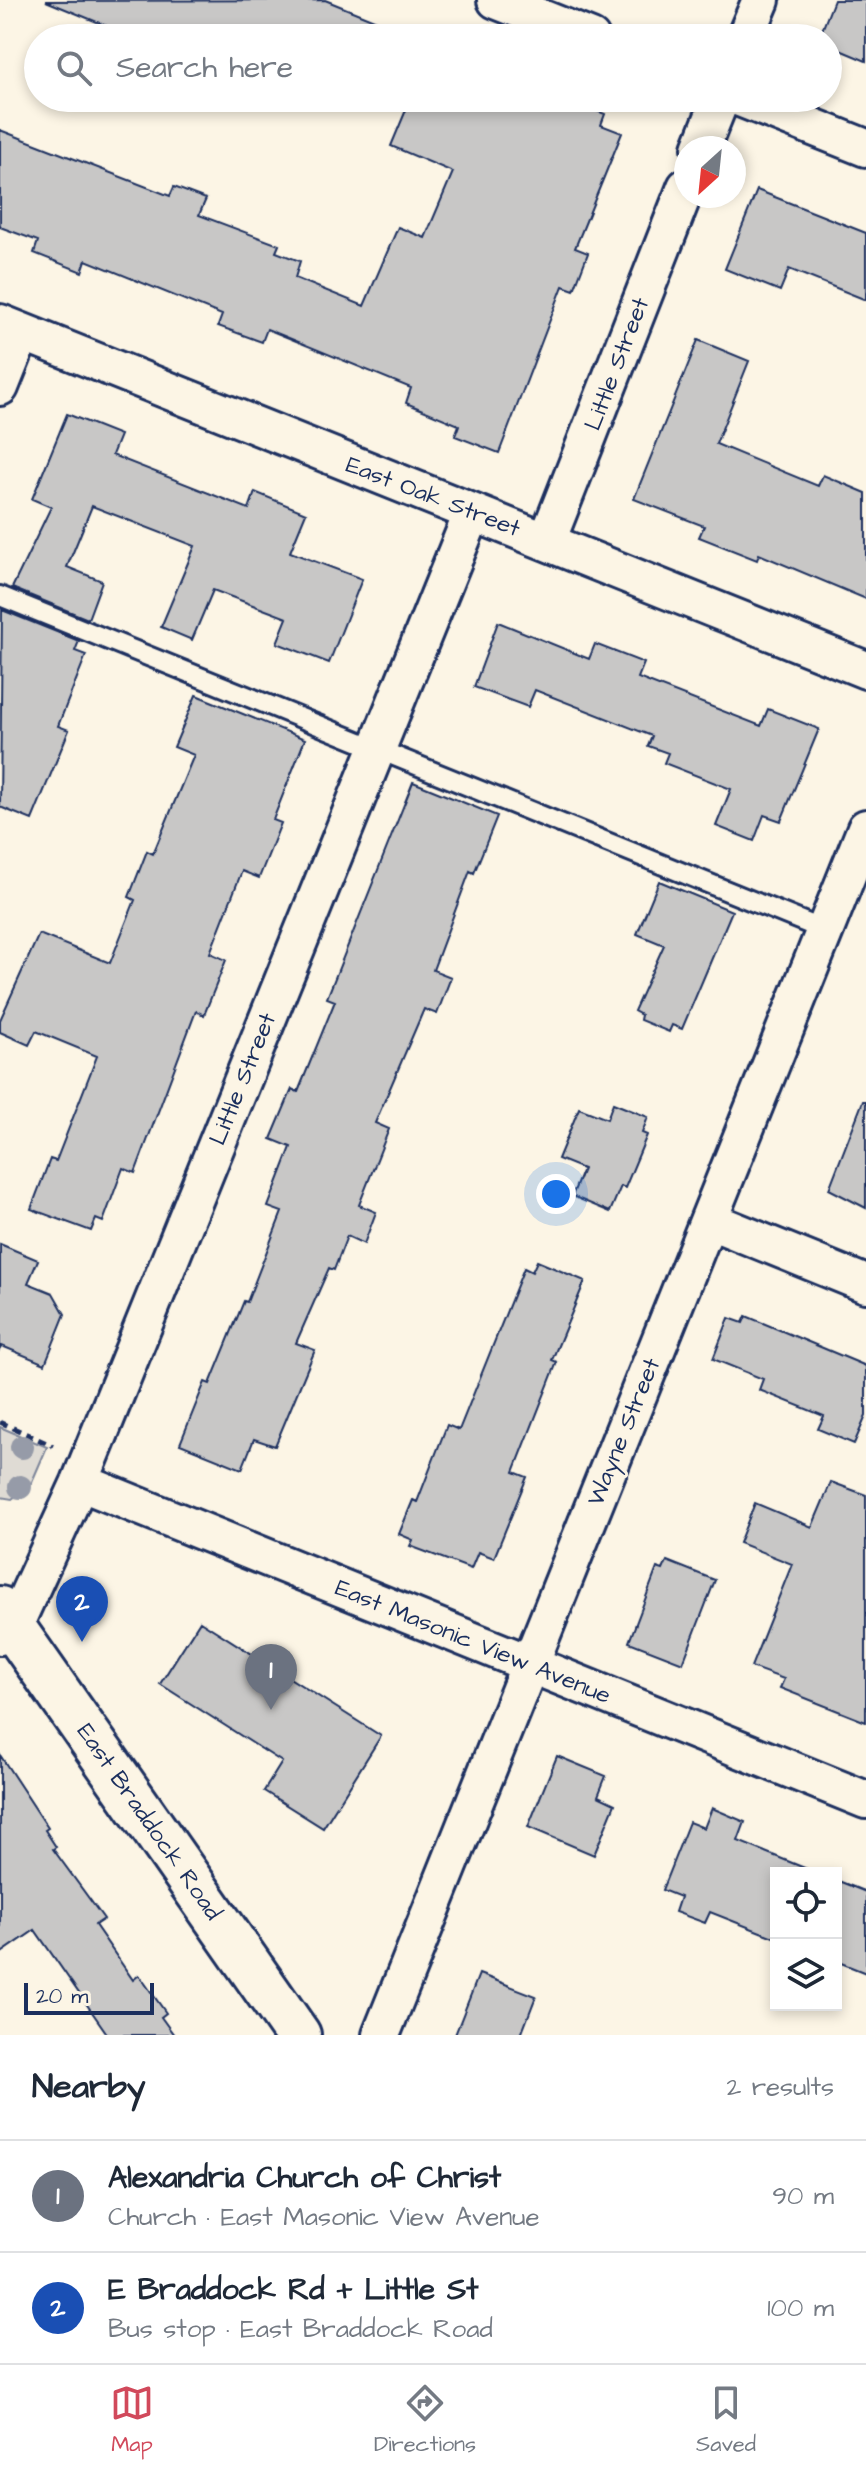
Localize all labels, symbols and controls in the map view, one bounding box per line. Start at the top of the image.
search box [24,24,842,112]
icon: search [52,46,96,90]
text: Search here [116,47,293,89]
north arrow [674,136,746,208]
street label: Little Street [576,292,658,435]
street label: East Oak Street [341,448,525,546]
street label: Little Street [201,1007,285,1150]
your location [536,1174,576,1214]
street label: Wayne Street [579,1353,670,1511]
street label: East Masonic View Avenue [330,1571,616,1713]
pin: 2 [56,1576,108,1642]
pin: 1 [245,1644,297,1710]
street label: East Braddock Road [68,1717,230,1927]
map controls [770,1867,842,2011]
button: locate [770,1867,842,1939]
button: layers [770,1939,842,2011]
scale bar [24,1979,154,2015]
text: 20 m [36,1981,88,2012]
text: Nearby [32,2063,146,2111]
text: 2 results [726,2069,834,2105]
text: Alexandria Church of Christ [108,2157,501,2199]
text: 1 [56,2178,60,2214]
text: 90 m [772,2178,834,2214]
text: Church · East Masonic View Avenue [108,2199,540,2235]
text: E Braddock Rd + Little St [108,2269,478,2311]
text: 2 [51,2290,65,2326]
text: 100 m [767,2290,834,2326]
text: Bus stop · East Braddock Road [108,2311,493,2347]
tab: Map [110,2381,154,2460]
tab: Directions [374,2381,476,2460]
tab: Saved [696,2381,756,2460]

